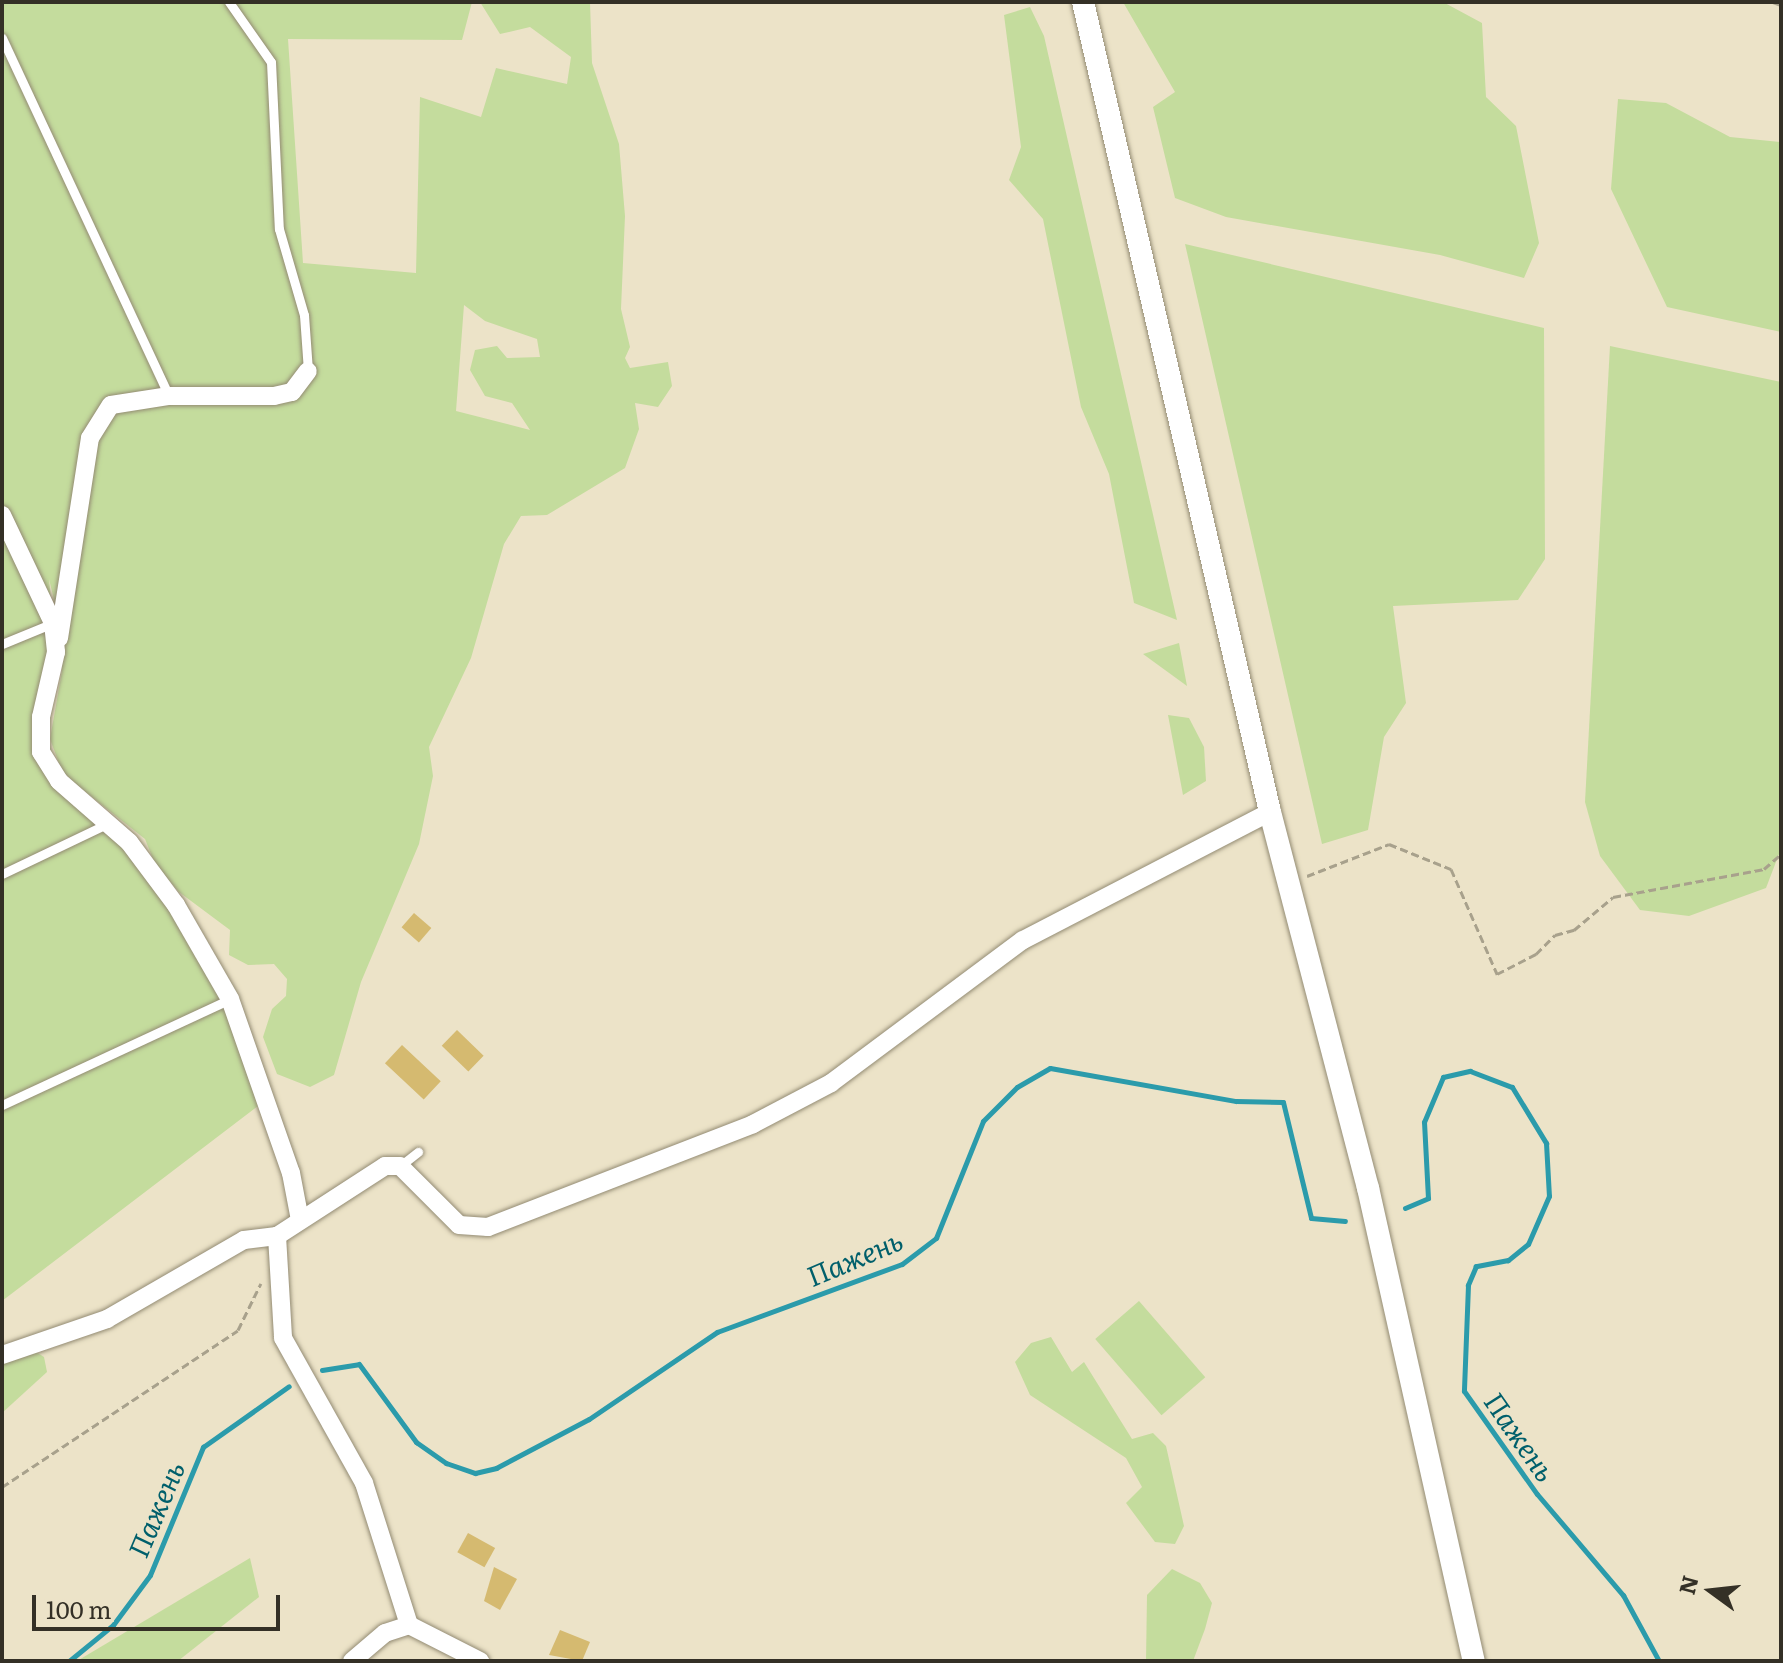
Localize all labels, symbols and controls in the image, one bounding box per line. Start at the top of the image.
water label: Пажень [801,1222,907,1292]
water label: Пажень [1478,1385,1564,1487]
water label: Пажень [120,1456,190,1562]
north arrow [1671,1551,1751,1631]
text: N [1669,1571,1706,1598]
scale bar [36,1579,284,1629]
text: 100 m [46,1591,112,1626]

